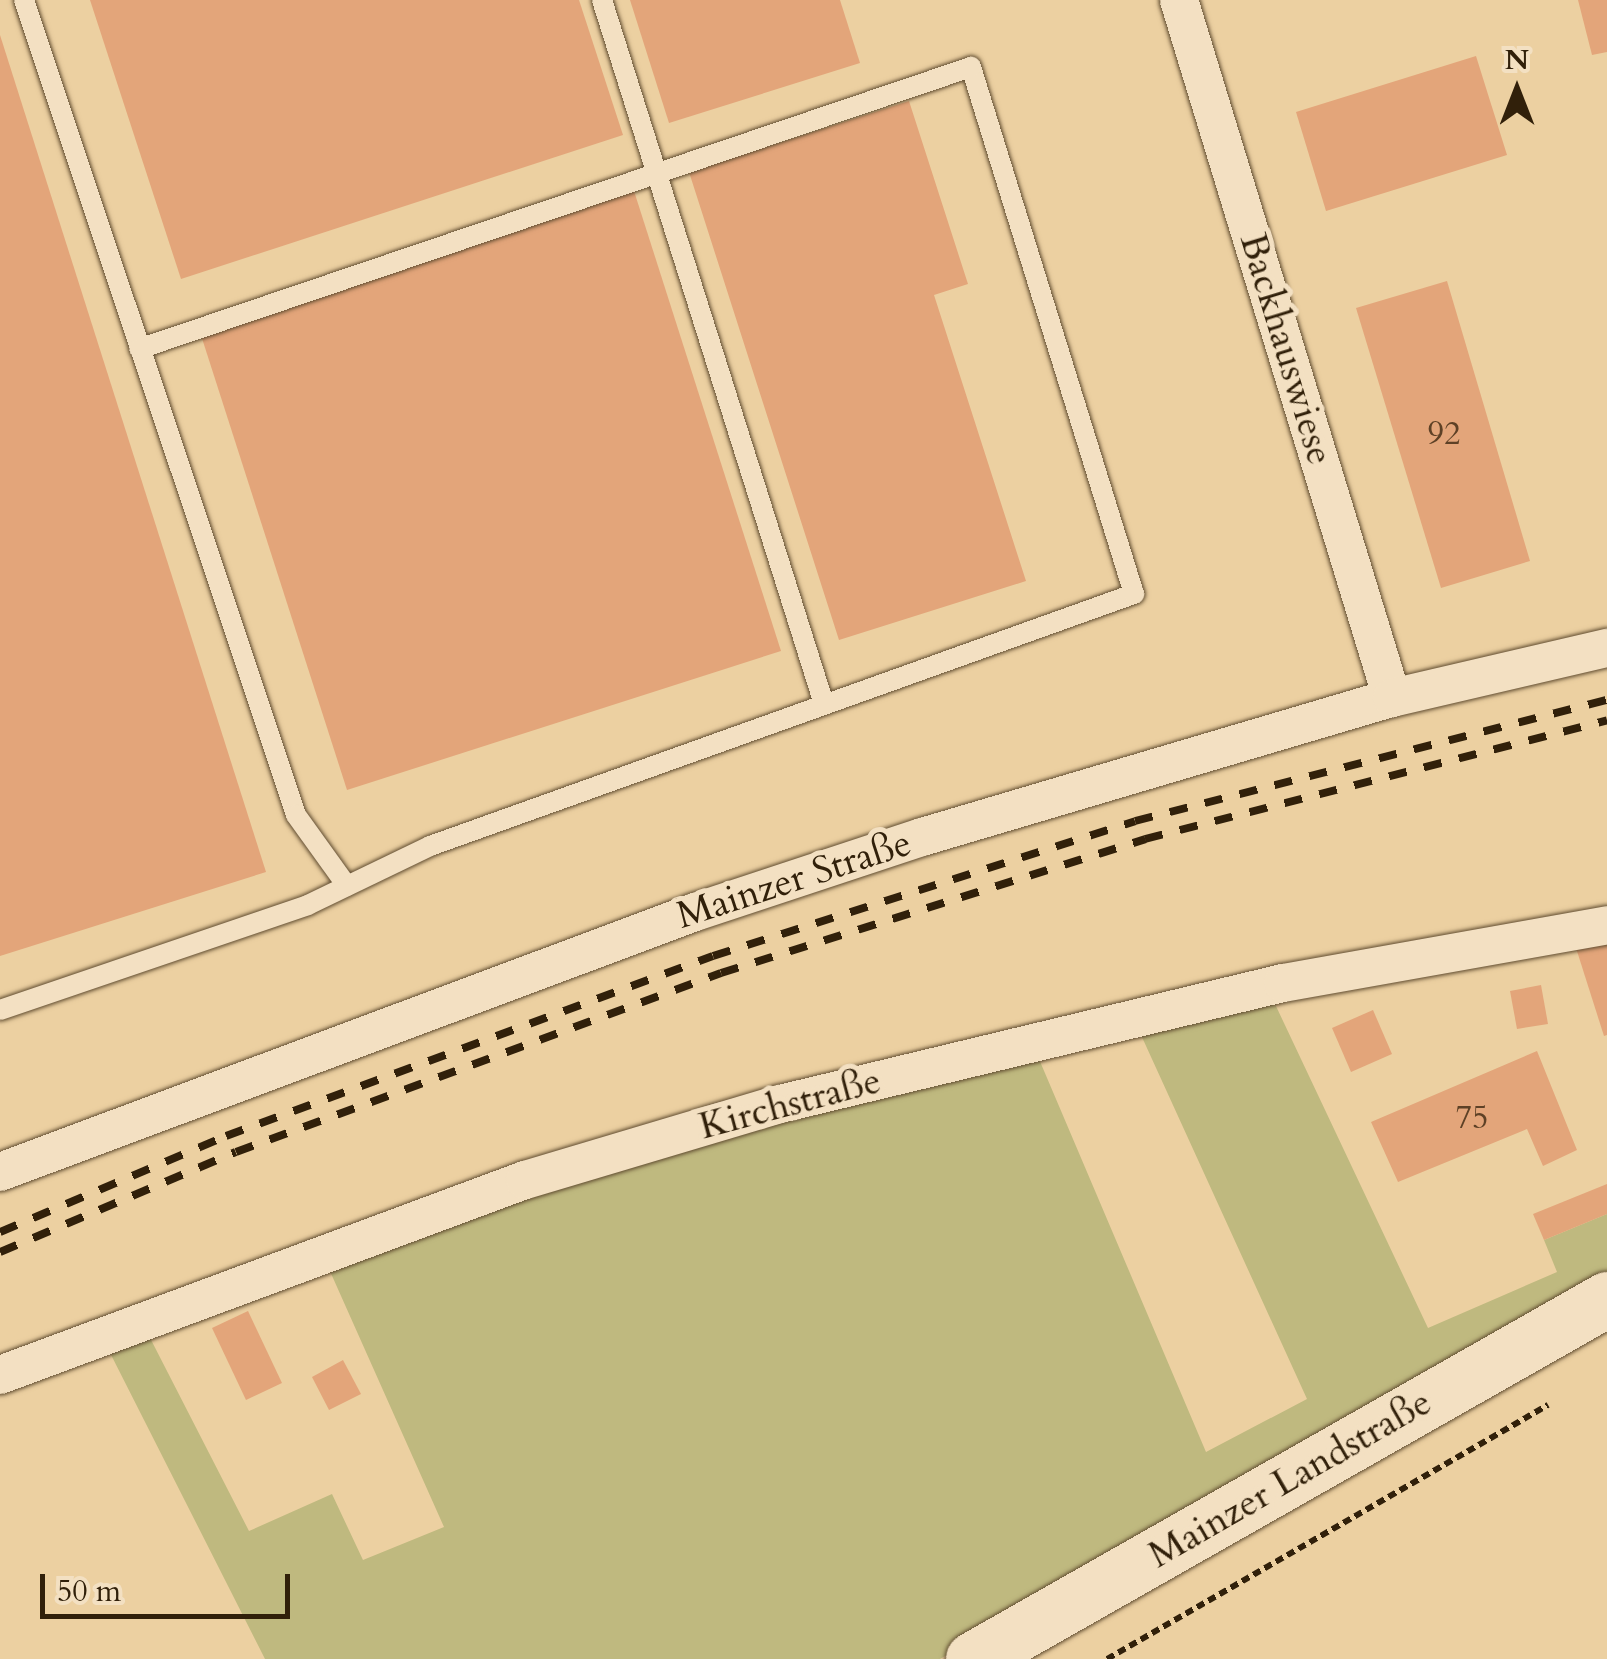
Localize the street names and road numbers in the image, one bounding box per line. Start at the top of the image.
street label: Backhauswiese [1229,228,1343,470]
street label: Mainzer Straße [671,821,917,939]
street label: Kirchstraße [694,1058,886,1150]
street label: Mainzer Landstraße [1141,1380,1439,1578]

